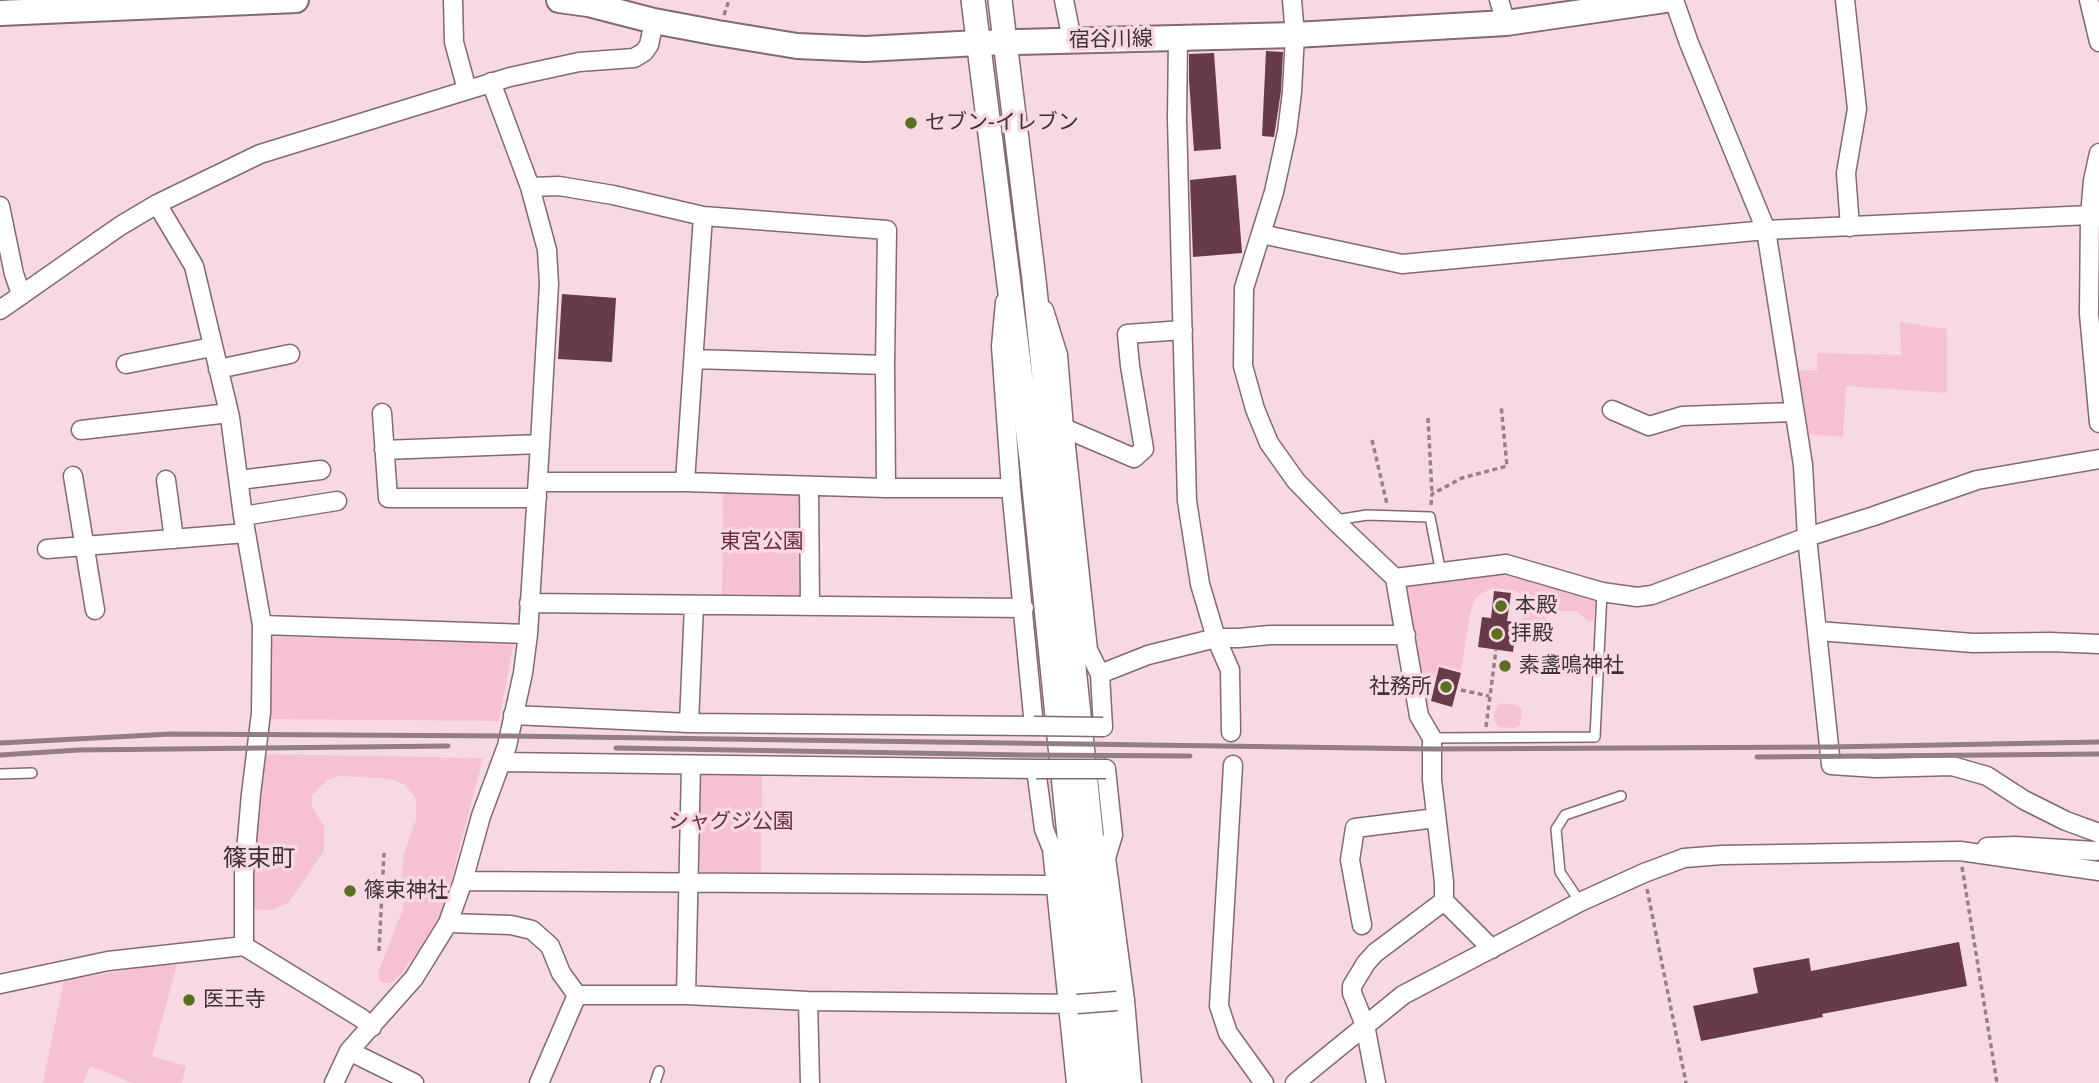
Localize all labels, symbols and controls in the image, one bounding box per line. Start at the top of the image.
street label: 宿谷川線 [1069,27,1153,53]
place label: セブン-イレブン [925,110,1079,136]
marker: セブン-イレブン [903,115,919,131]
park label: 東宮公園 [720,529,804,555]
place label: 本殿 [1515,593,1557,619]
marker: 本殿 [1493,598,1509,614]
place label: 拝殿 [1511,621,1553,647]
marker: 拝殿 [1489,626,1505,642]
place label: 素盞鳴神社 [1519,653,1624,679]
marker: 素盞鳴神社 [1497,658,1513,674]
place label: 社務所 [1369,674,1432,700]
marker: 社務所 [1438,679,1454,695]
park label: シャグジ公園 [668,809,794,835]
district label: 篠束町 [223,845,295,873]
place label: 篠束神社 [364,878,448,904]
marker: 篠束神社 [342,883,358,899]
place label: 医王寺 [203,987,266,1013]
marker: 医王寺 [181,992,197,1008]

